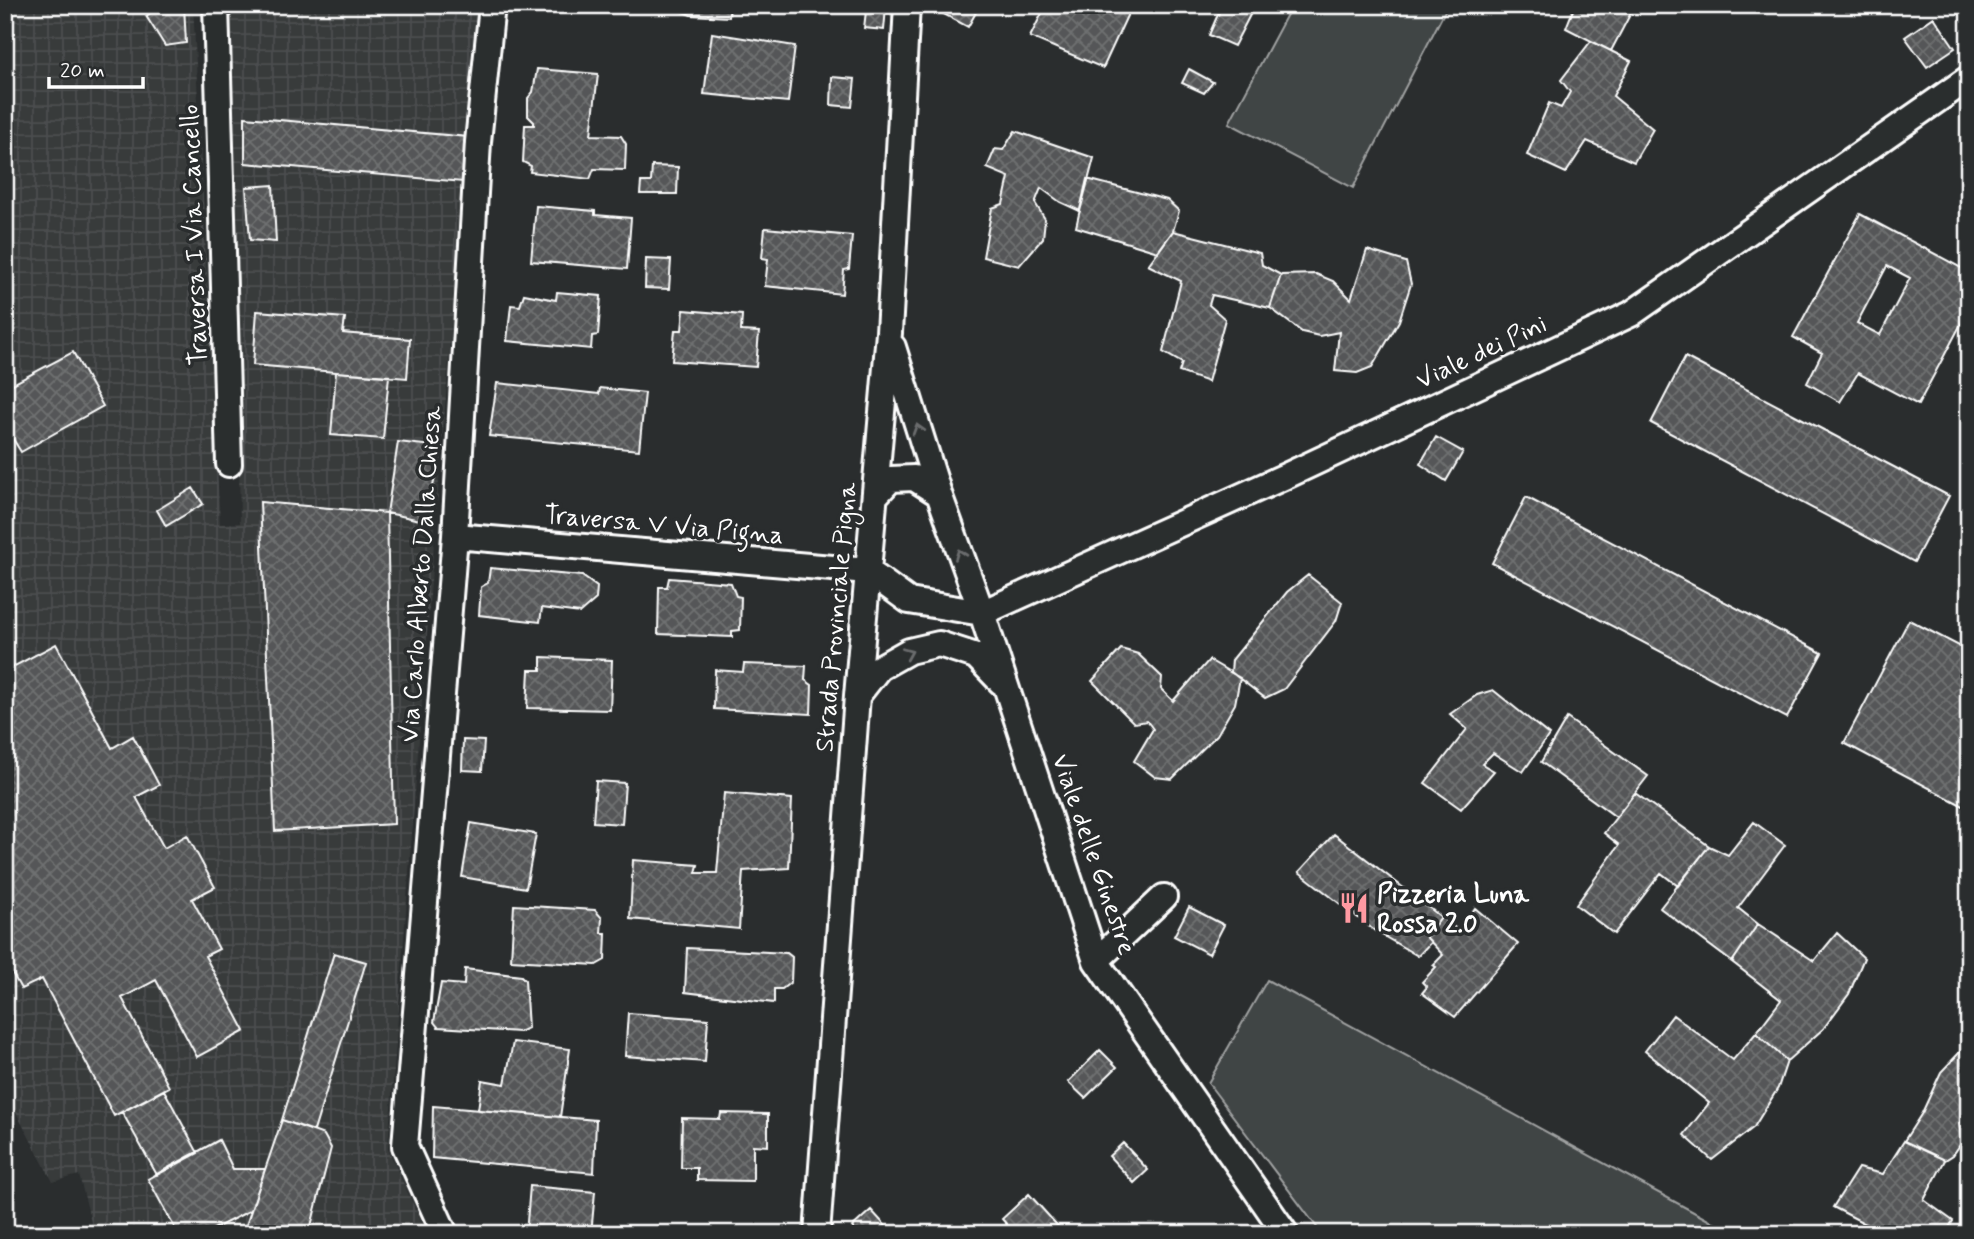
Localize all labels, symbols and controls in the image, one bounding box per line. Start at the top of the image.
scale bar [49,46,144,90]
text: 20 m [60,57,105,85]
street label: Traversa I Via Cancello [173,104,217,366]
street label: Viale dei Pini [1411,308,1553,398]
street label: Via Carlo Alberto Dalla Chiesa [393,404,451,744]
one-way arrow [912,424,927,436]
street label: Strada Provinciale Pigna [808,480,868,754]
street label: Traversa V Via Pigna [542,499,785,556]
one-way arrow [954,548,968,560]
one-way arrow [902,648,914,662]
street label: Viale delle Ginestre [1043,750,1144,960]
place label: Pizzeria Luna Rossa 2.0 [1377,878,1530,942]
restaurant icon: Pizzeria Luna Rossa 2.0 [1337,891,1371,925]

